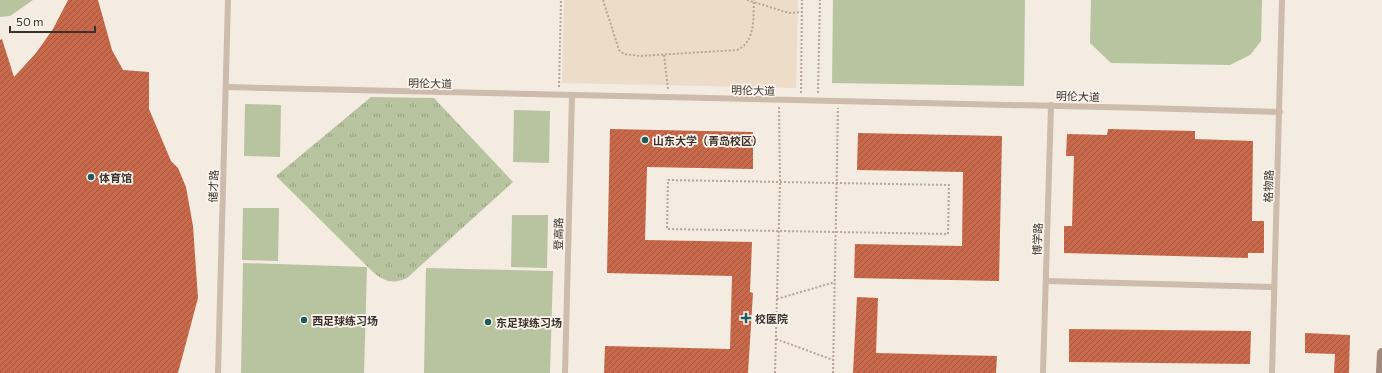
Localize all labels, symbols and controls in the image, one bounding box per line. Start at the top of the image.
scale bar [10,8,95,34]
text: 50 m [16,14,44,28]
street label: 明伦大道 [408,76,452,90]
street label: 明伦大道 [731,83,775,97]
street label: 明伦大道 [1056,89,1100,103]
place label: 山东大学（青岛校区） [653,134,763,147]
marker: 山东大学（青岛校区） [640,135,650,145]
street label: 储才路 [206,169,220,203]
street label: 格物路 [1261,169,1275,203]
place label: 体育馆 [99,171,132,184]
marker: 体育馆 [86,172,96,182]
street label: 登高路 [551,217,565,251]
street label: 博学路 [1030,222,1044,256]
marker: 校医院 [740,312,752,324]
place label: 校医院 [755,312,788,325]
place label: 西足球练习场 [312,314,378,327]
marker: 西足球练习场 [299,315,309,325]
place label: 东足球练习场 [496,316,562,329]
marker: 东足球练习场 [483,317,493,327]

